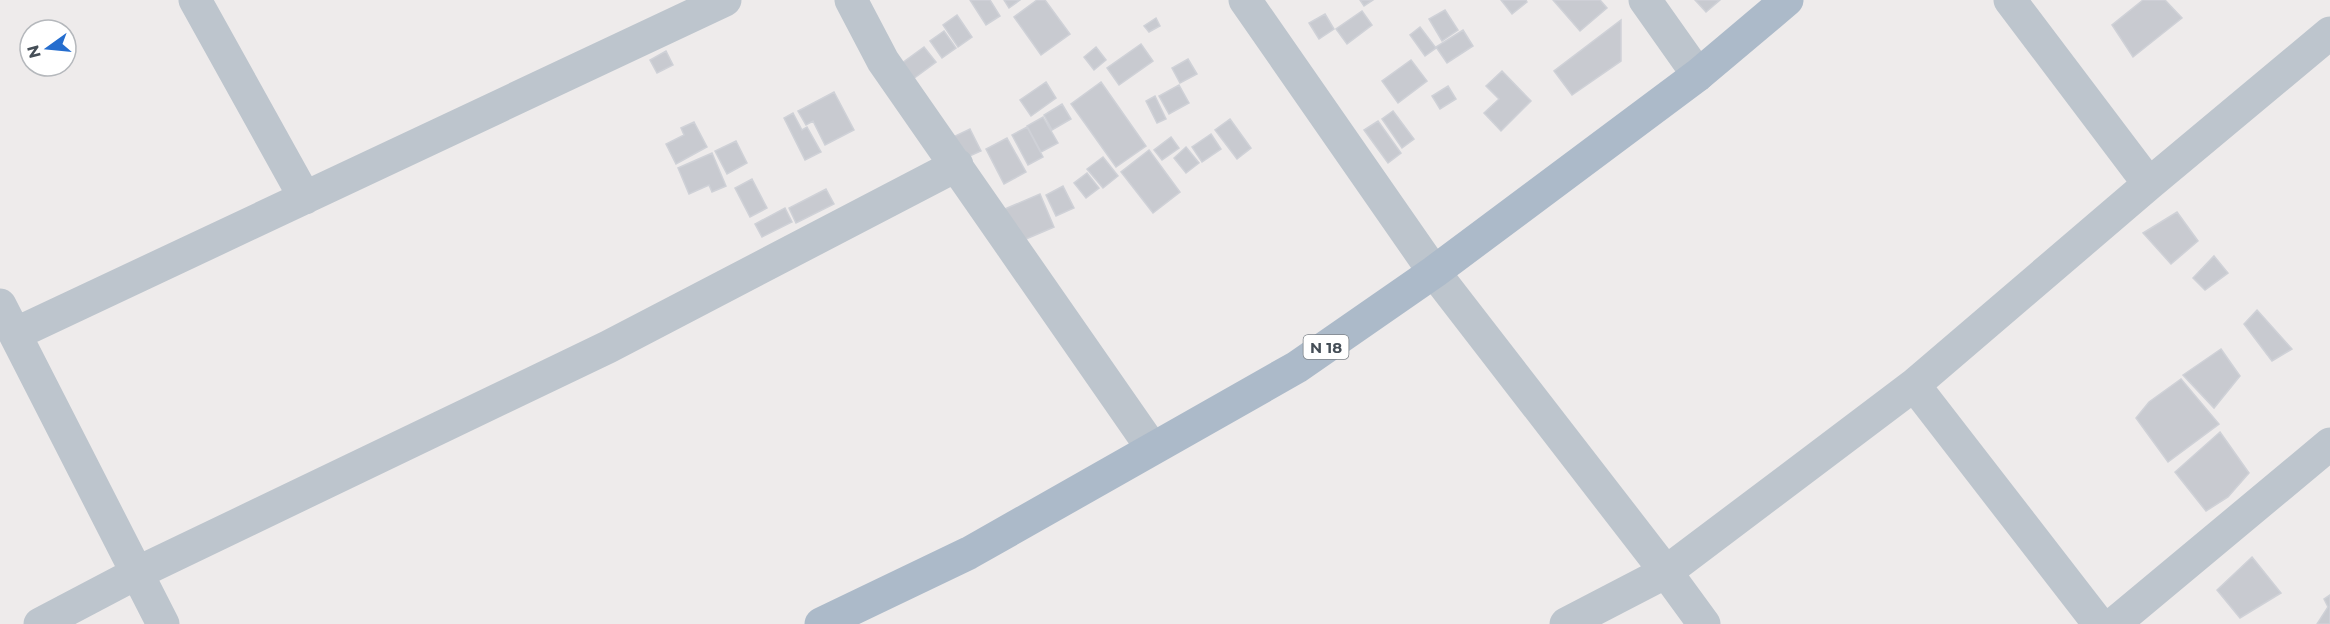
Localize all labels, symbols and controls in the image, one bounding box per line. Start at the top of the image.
north arrow [18,18,78,78]
text: N [23,43,45,60]
road number: N 18 [1304,335,1348,359]

